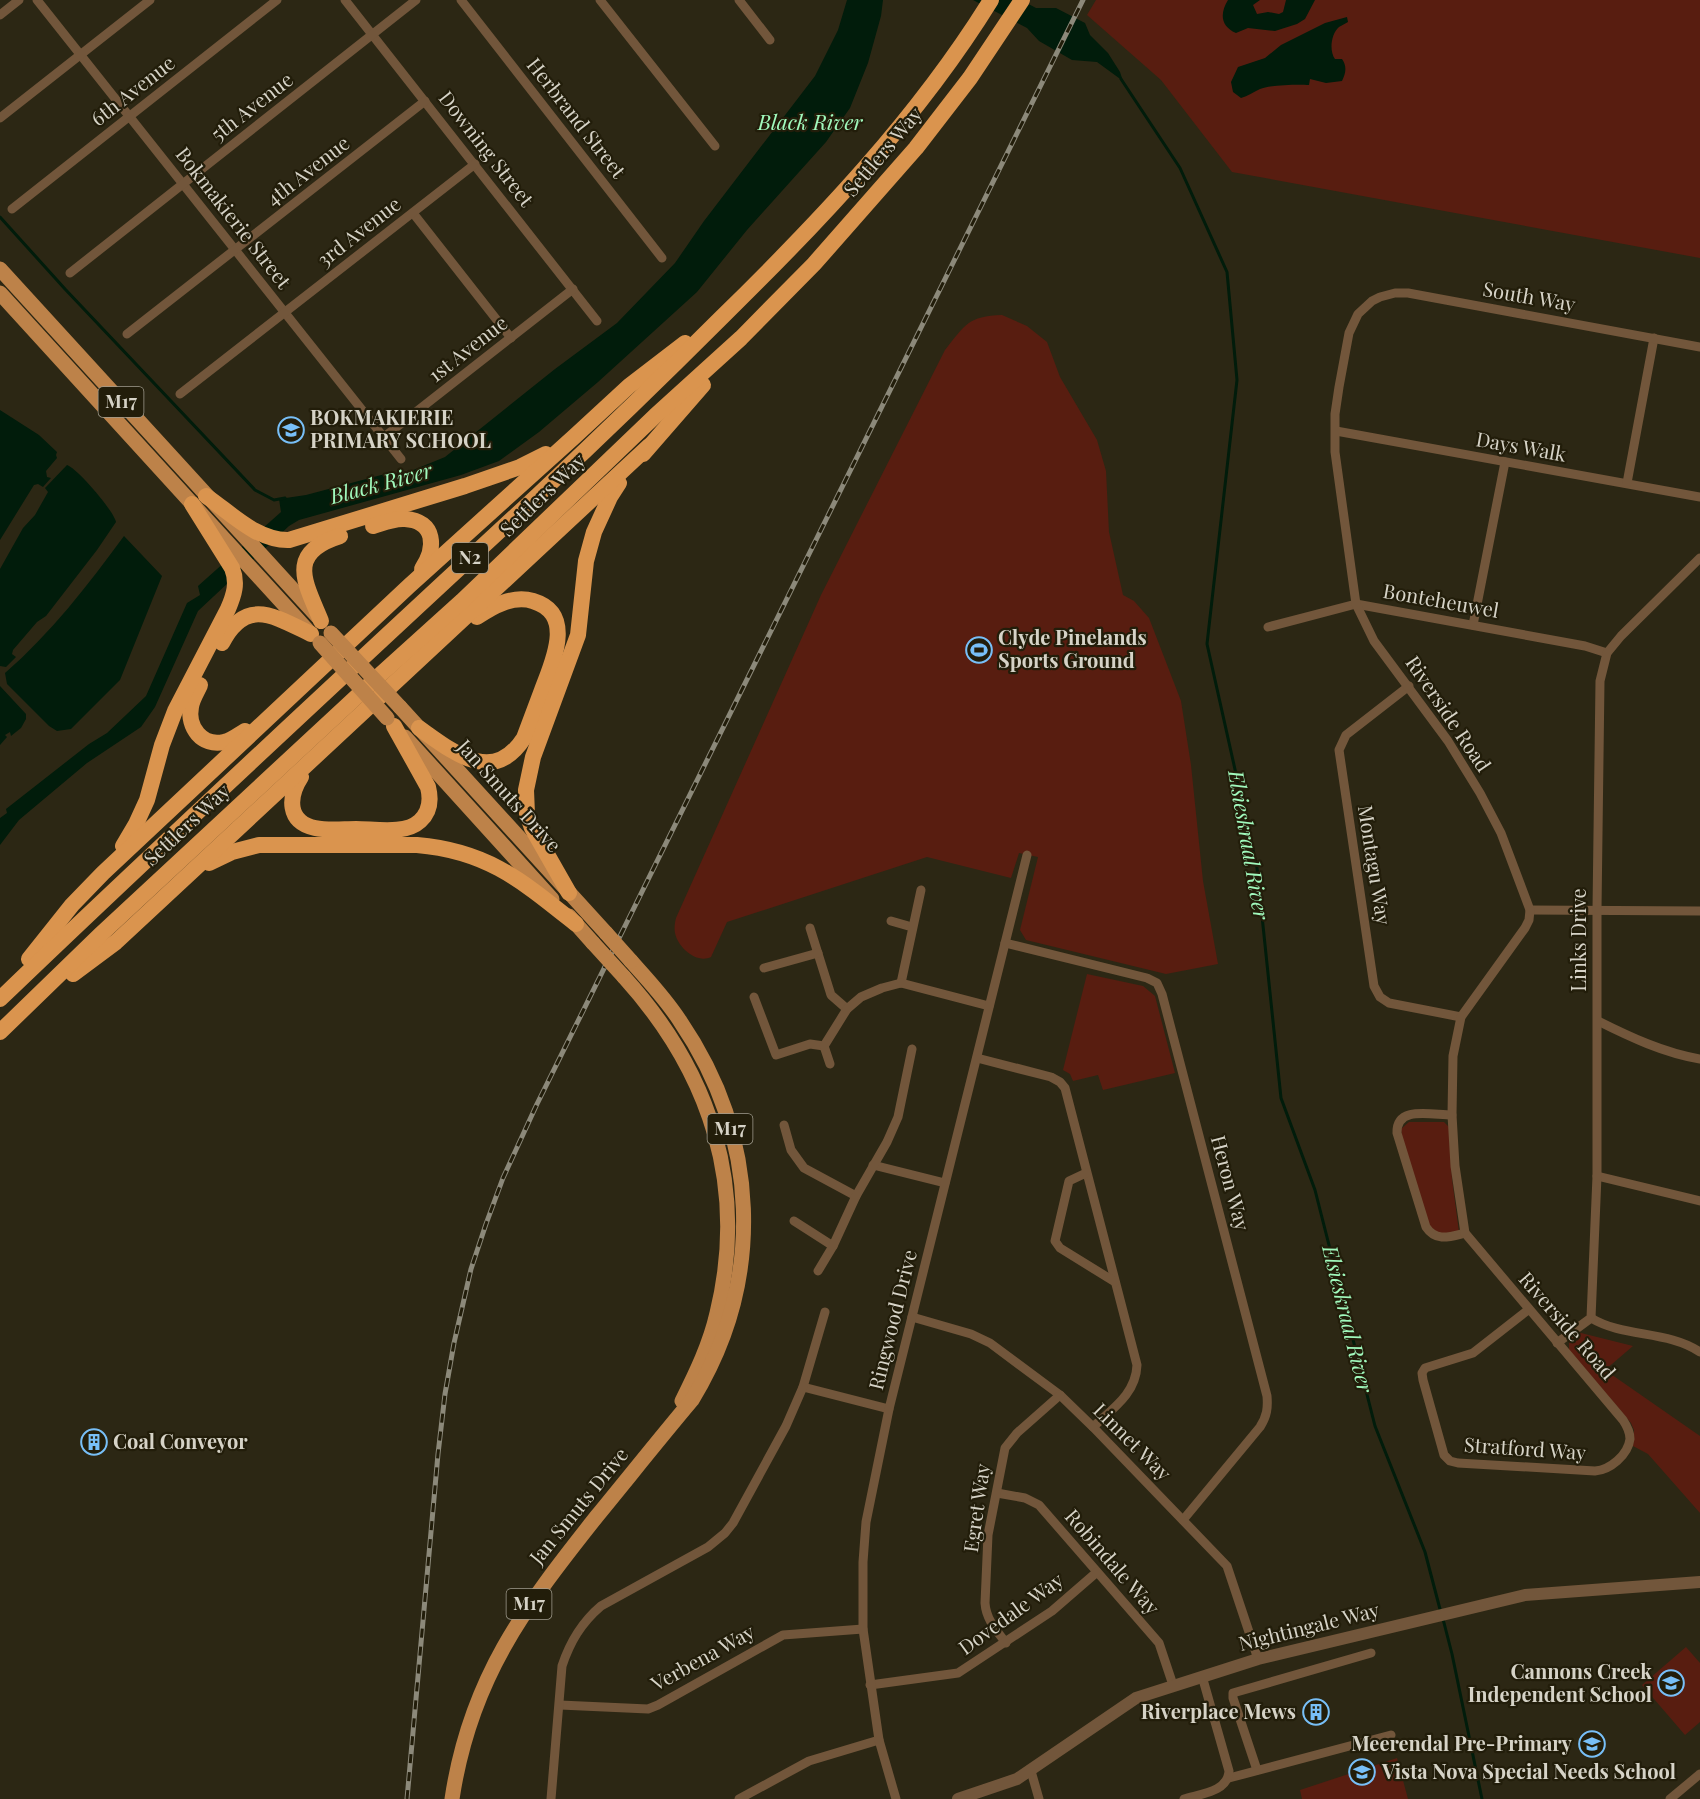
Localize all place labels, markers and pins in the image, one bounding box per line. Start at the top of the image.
place label: BOKMAKIERIE PRIMARY SCHOOL [310,403,491,453]
school or university icon: BOKMAKIERIE PRIMARY SCHOOL [276,415,306,445]
place label: Clyde Pinelands Sports Ground [998,623,1147,673]
sports icon: Clyde Pinelands Sports Ground [964,635,994,665]
building icon: Coal Conveyor [79,1427,109,1457]
place label: Coal Conveyor [113,1427,248,1454]
place label: Cannons Creek Independent School [1468,1657,1652,1707]
school or university icon: Cannons Creek Independent School [1656,1668,1686,1698]
place label: Riverplace Mews [1141,1697,1296,1724]
building icon: Riverplace Mews [1301,1697,1331,1727]
place label: Meerendal Pre-Primary [1351,1729,1573,1756]
school or university icon: Meerendal Pre-Primary [1577,1729,1607,1759]
school or university icon: Vista Nova Special Needs School [1347,1757,1377,1787]
place label: Vista Nova Special Needs School [1381,1757,1676,1784]

